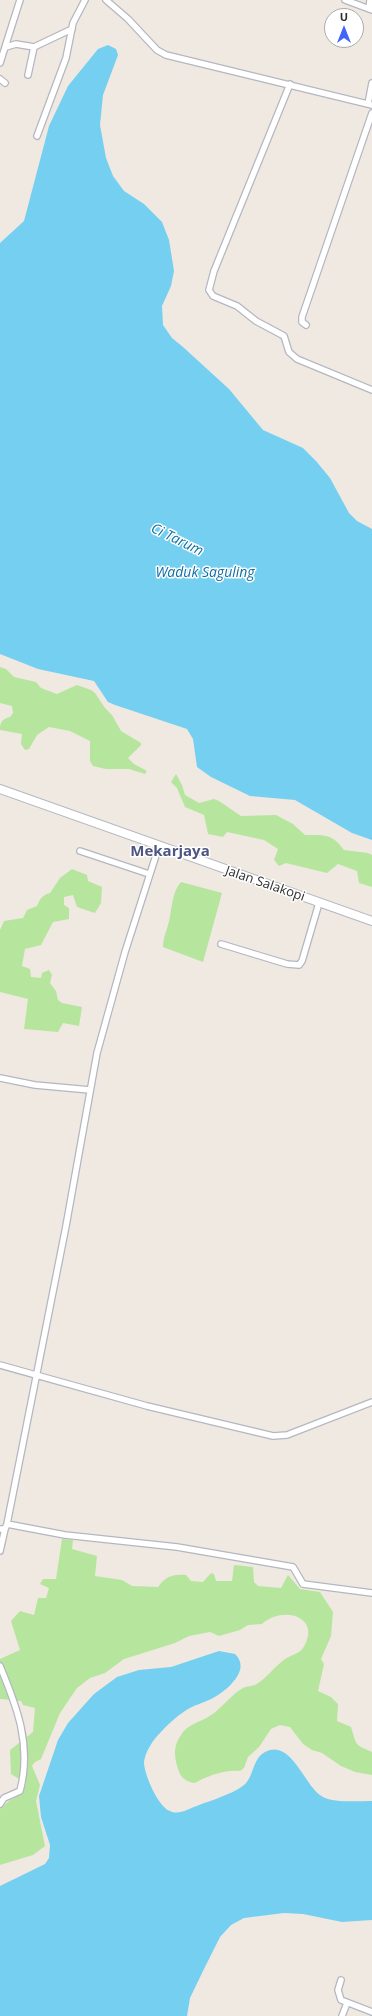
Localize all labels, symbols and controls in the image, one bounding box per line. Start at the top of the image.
north arrow [324,8,364,48]
text: U [340,9,348,24]
water label: Ci Tarum [148,520,206,560]
water label: Waduk Saguling [155,565,255,581]
district label: Mekarjaya [130,843,210,861]
street label: Jalan Salakopi [223,863,307,905]

